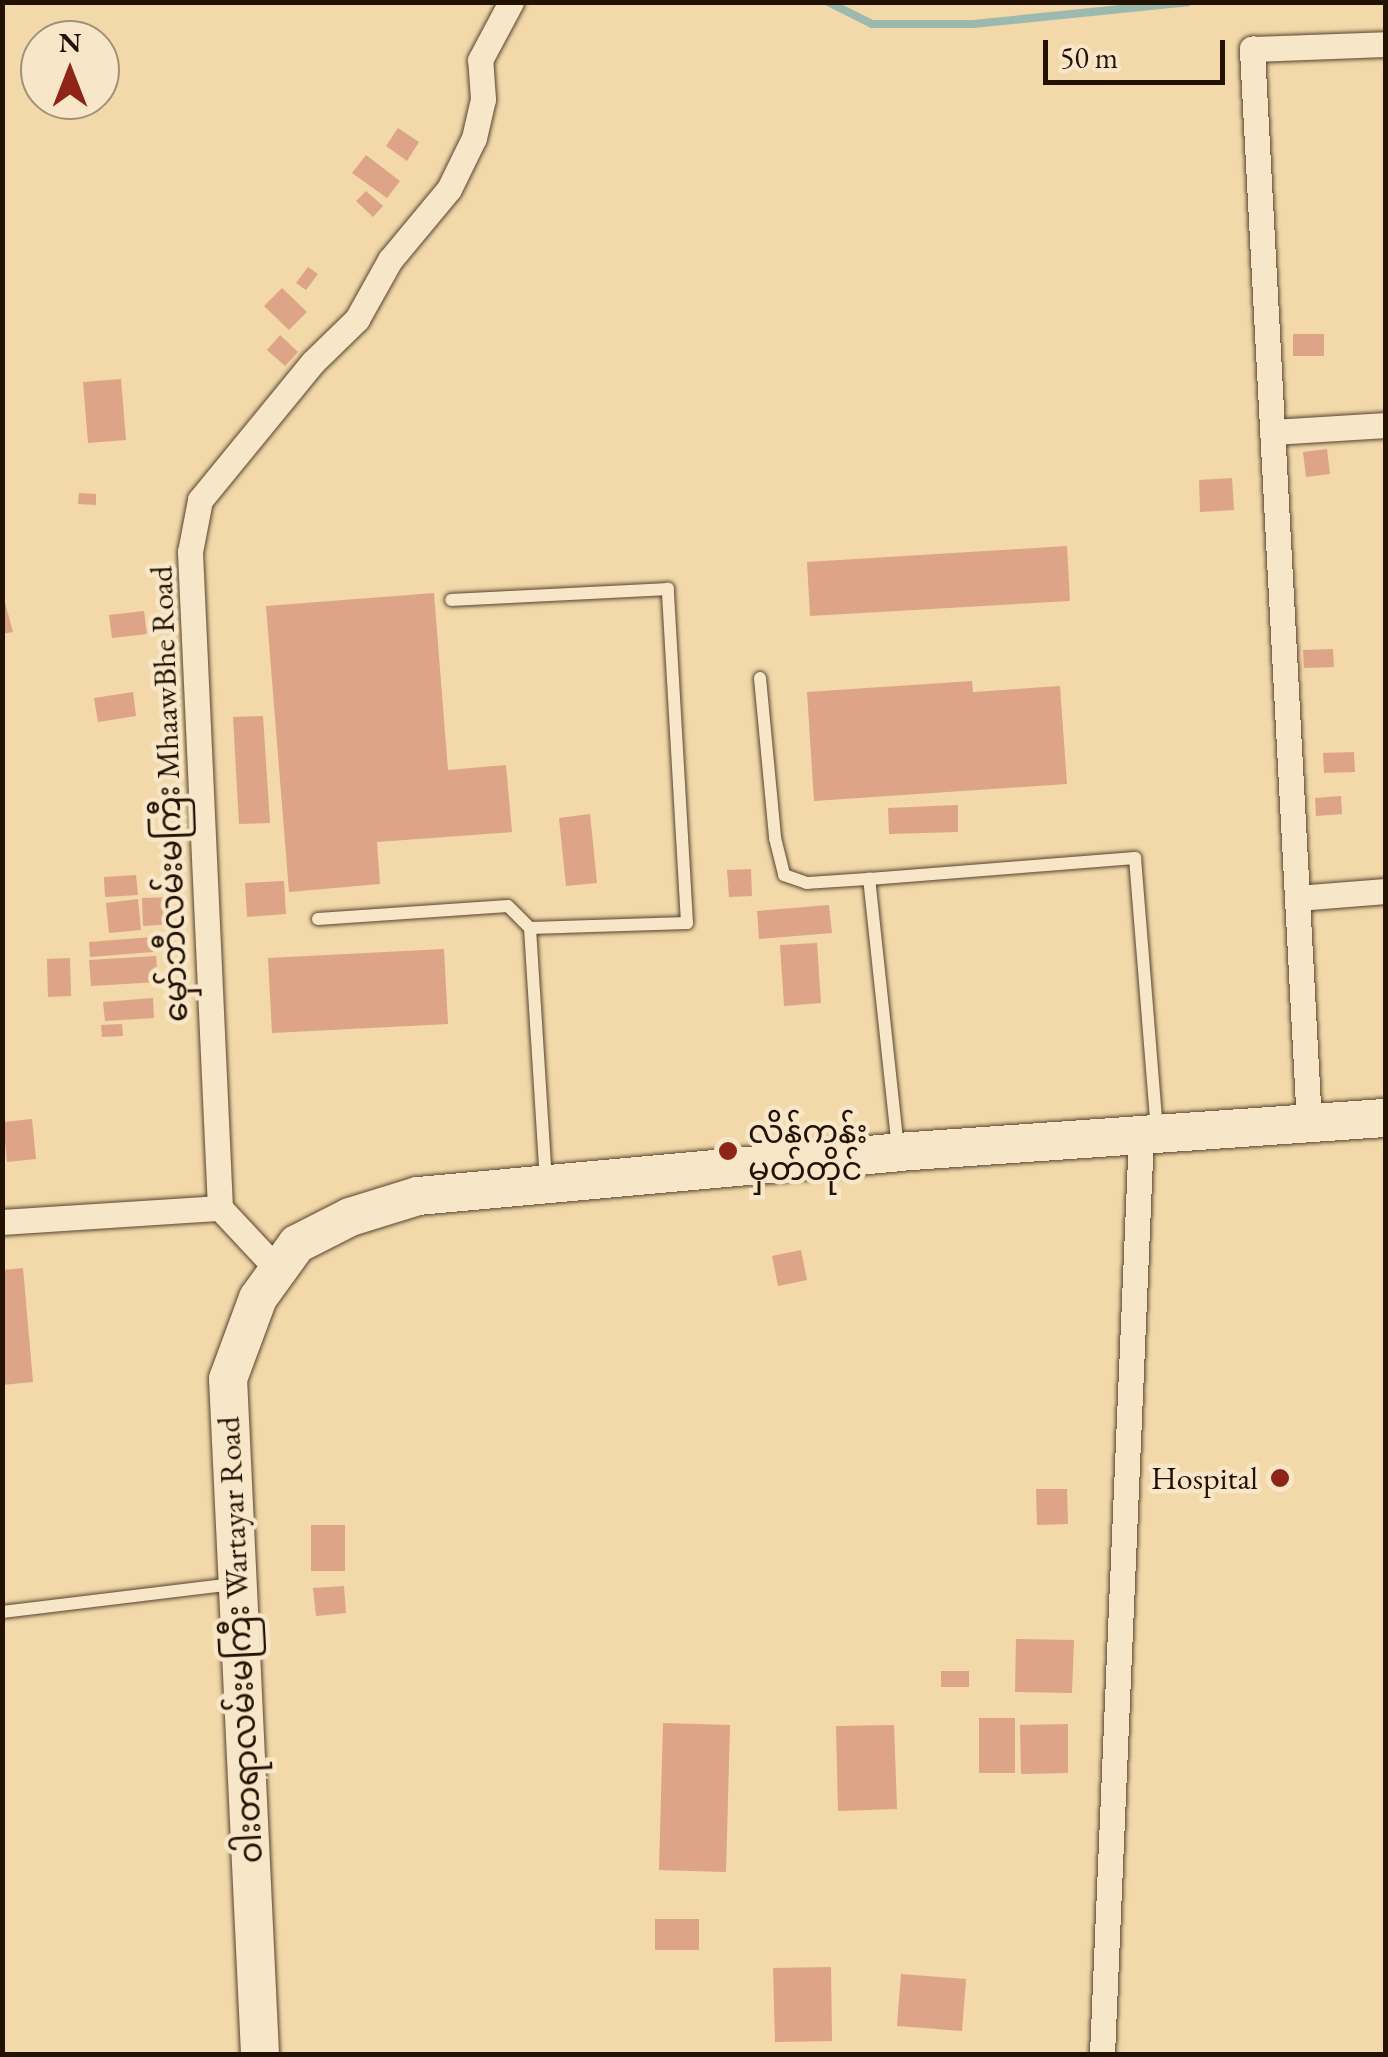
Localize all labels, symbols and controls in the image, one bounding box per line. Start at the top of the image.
north arrow [20,20,120,120]
scale bar [1048,20,1230,82]
text: N [59,24,81,60]
text: 50 m [1060,38,1118,77]
street label: မှော်ဘီလမ်းမကြီး MhaawBhe Road [142,565,196,1023]
place label: လိန်ကုန်း မှတ်တိုင် [748,1114,868,1189]
marker: လိန်ကုန်း မှတ်တိုင် [717,1140,739,1162]
street label: ဝါးတရာလမ်းမကြီး Wartayar Road [209,1416,271,1864]
place label: Hospital [1151,1459,1258,1497]
marker: Hospital [1267,1465,1293,1491]

